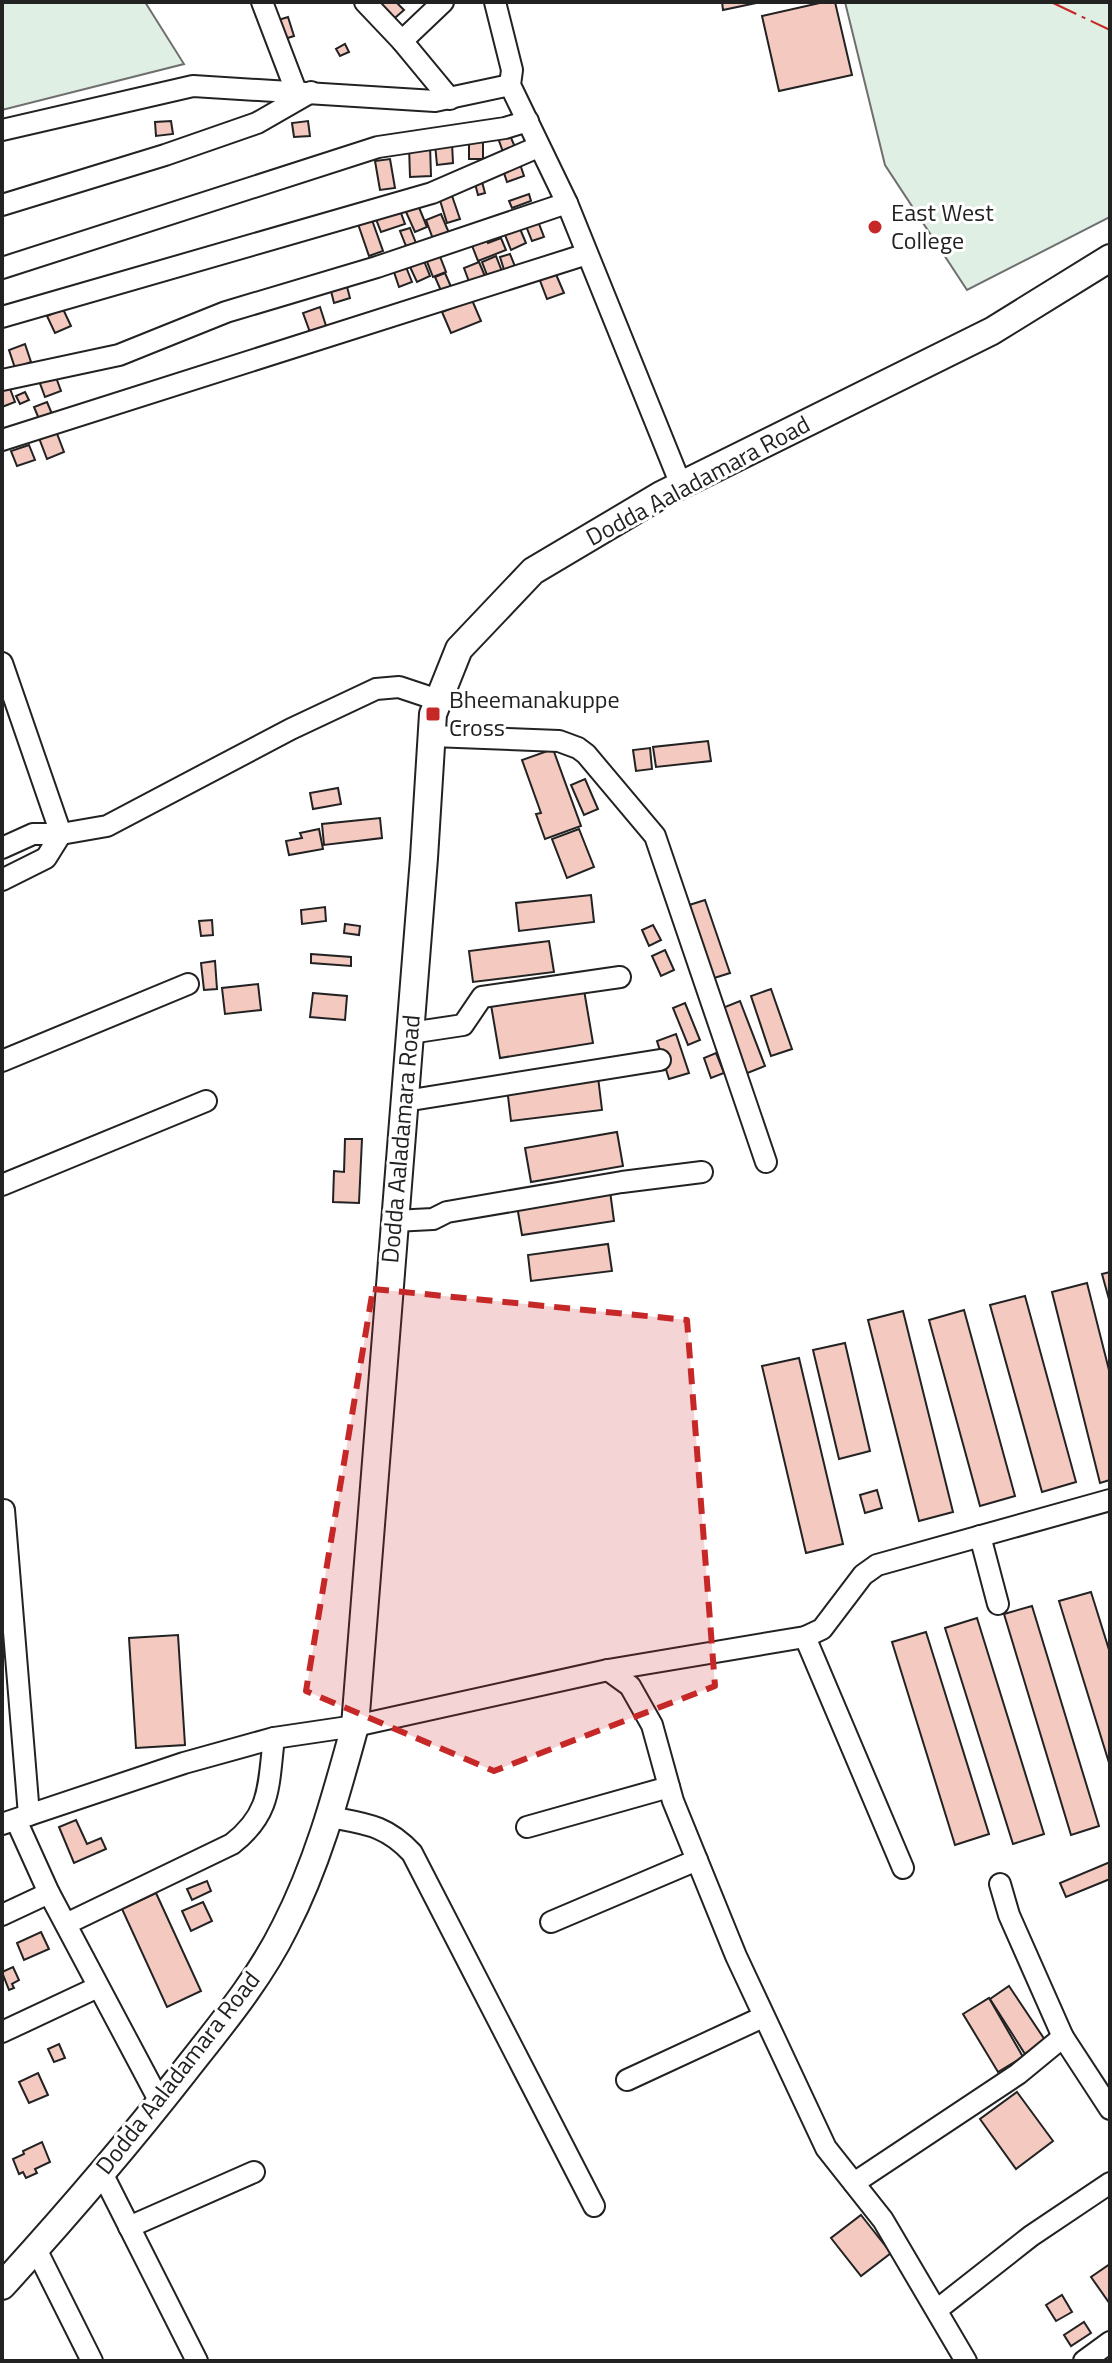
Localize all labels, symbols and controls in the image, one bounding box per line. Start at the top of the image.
place label: East West College [891,194,994,258]
marker: East West College [866,218,884,236]
street label: Dodda Aaladamara Road [579,406,816,554]
place label: Bheemanakuppe Cross [449,681,620,745]
marker: Bheemanakuppe Cross [424,705,442,723]
street label: Dodda Aaladamara Road [371,1013,429,1265]
street label: Dodda Aaladamara Road [86,1963,268,2182]

